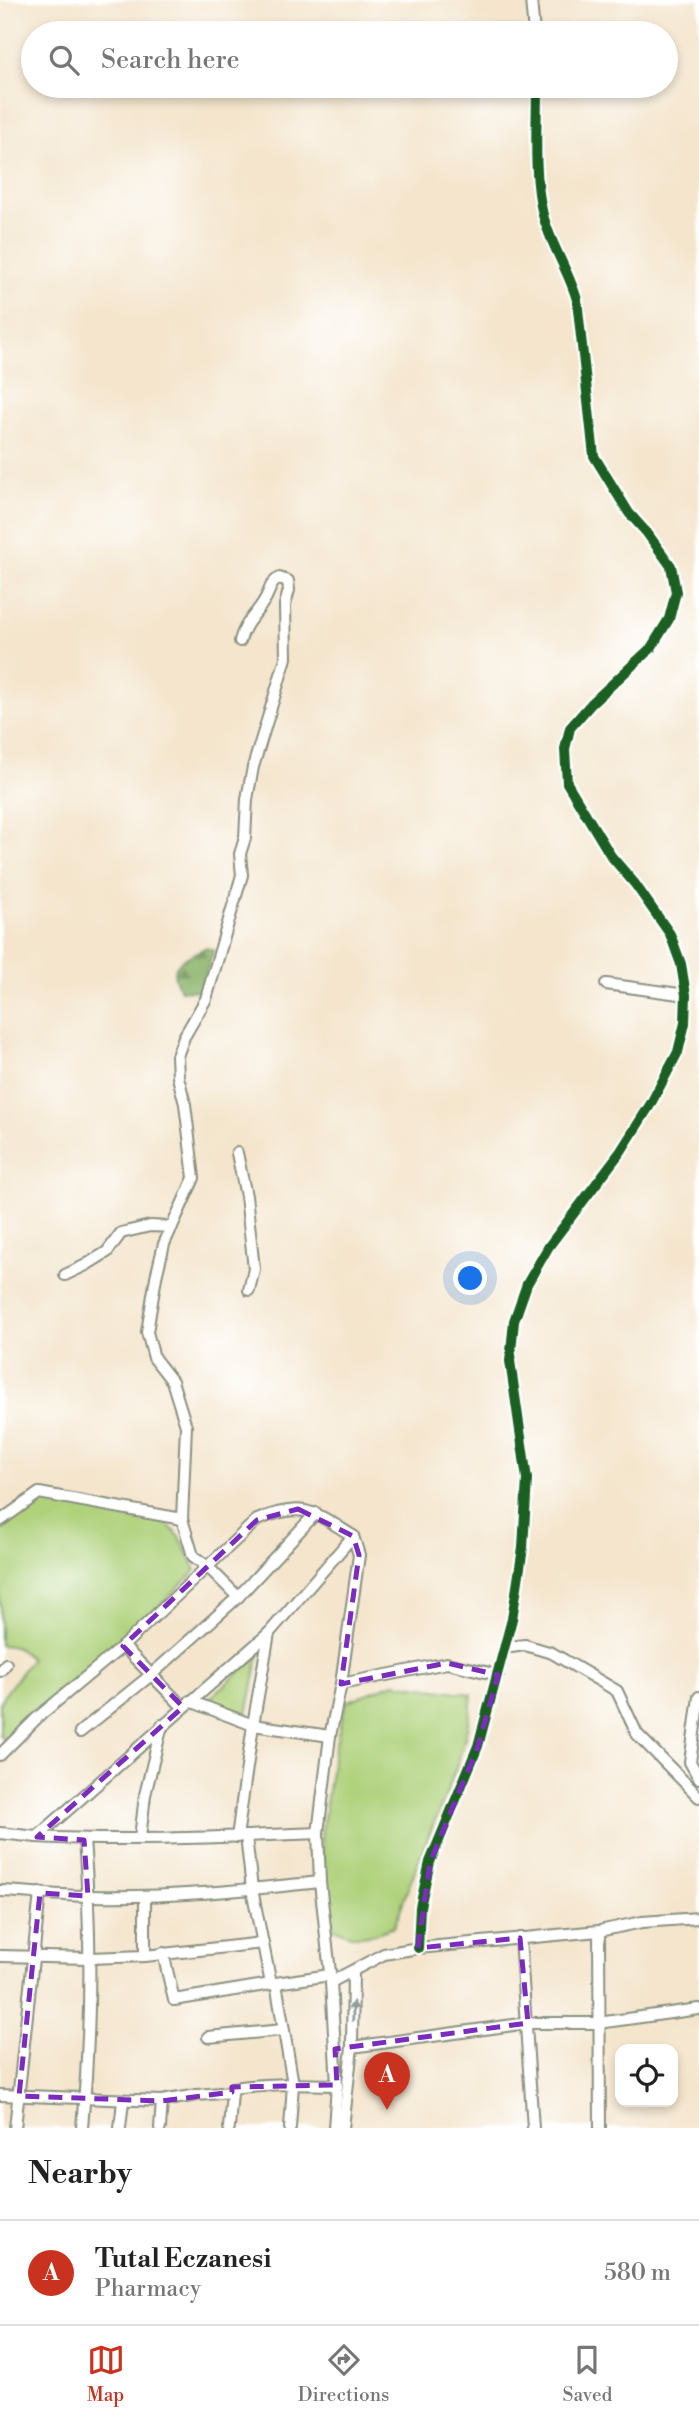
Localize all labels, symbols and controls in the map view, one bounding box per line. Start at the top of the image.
search box [21,21,678,98]
icon: search [45,41,83,79]
text: Search here [101,44,240,76]
your location [453,1261,487,1295]
one-way arrow [347,2000,358,2022]
map controls [615,2044,678,2107]
button: locate [615,2044,678,2107]
pin: A [364,2052,410,2110]
text: Nearby [28,2155,132,2193]
text: Tutal Eczanesi [95,2243,272,2275]
text: A [43,2259,59,2287]
text: 580 m [604,2259,671,2287]
text: Pharmacy [95,2275,201,2303]
tab: Map [87,2341,125,2407]
tab: Directions [298,2341,389,2407]
tab: Saved [563,2341,612,2407]

